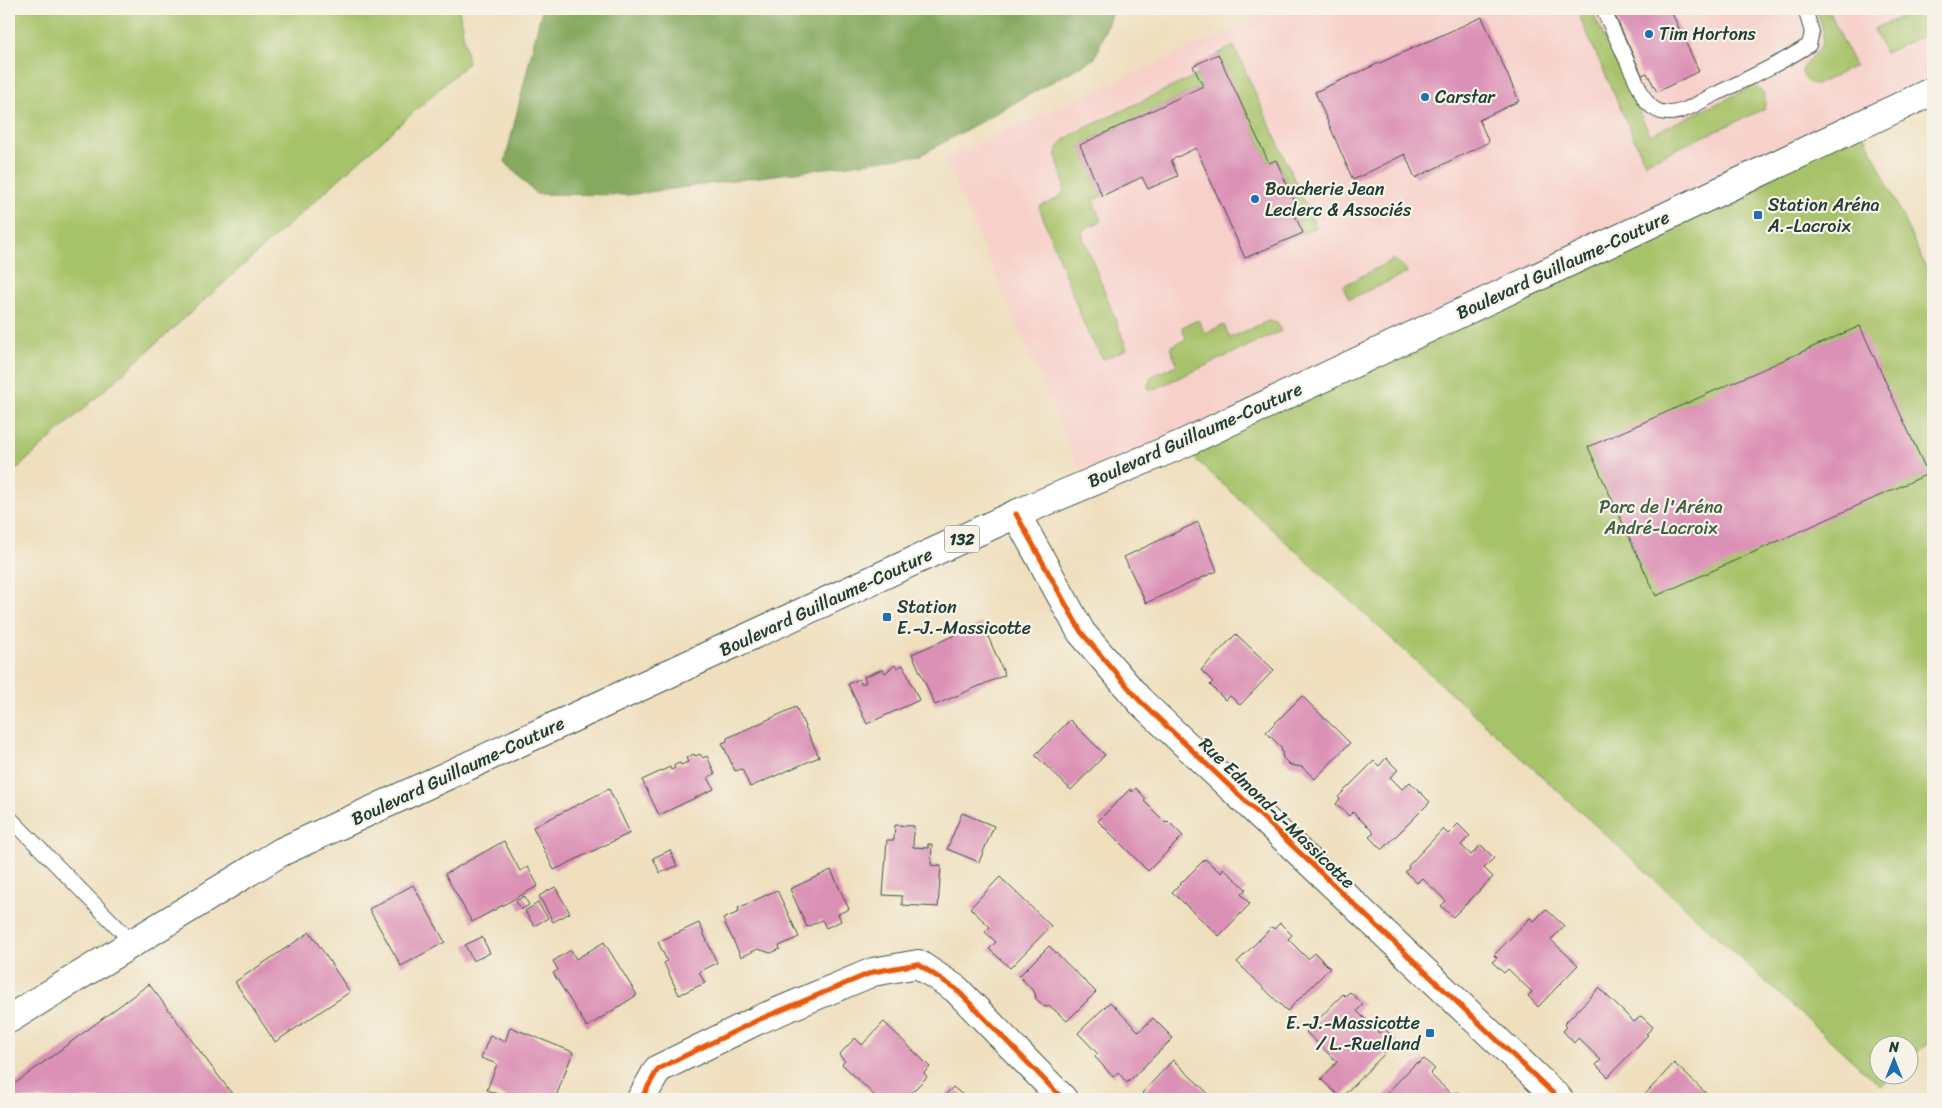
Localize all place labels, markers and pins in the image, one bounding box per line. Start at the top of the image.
place label: Tim Hortons [1659,18,1757,50]
marker: Tim Hortons [1643,28,1655,40]
place label: Carstar [1435,81,1496,113]
marker: Carstar [1419,91,1431,103]
place label: Boucherie Jean Leclerc & Associés [1265,173,1412,226]
place label: Station Aréna A.-Lacroix [1767,189,1880,242]
marker: Boucherie Jean Leclerc & Associés [1249,193,1261,205]
marker: Station Aréna A.-Lacroix [1752,209,1764,221]
place label: Station E.-J.-Massicotte [897,591,1031,644]
marker: Station E.-J.-Massicotte [881,611,893,623]
place label: E.-J.-Massicotte / L.-Ruelland [1286,1007,1422,1060]
marker: E.-J.-Massicotte / L.-Ruelland [1424,1027,1436,1039]

